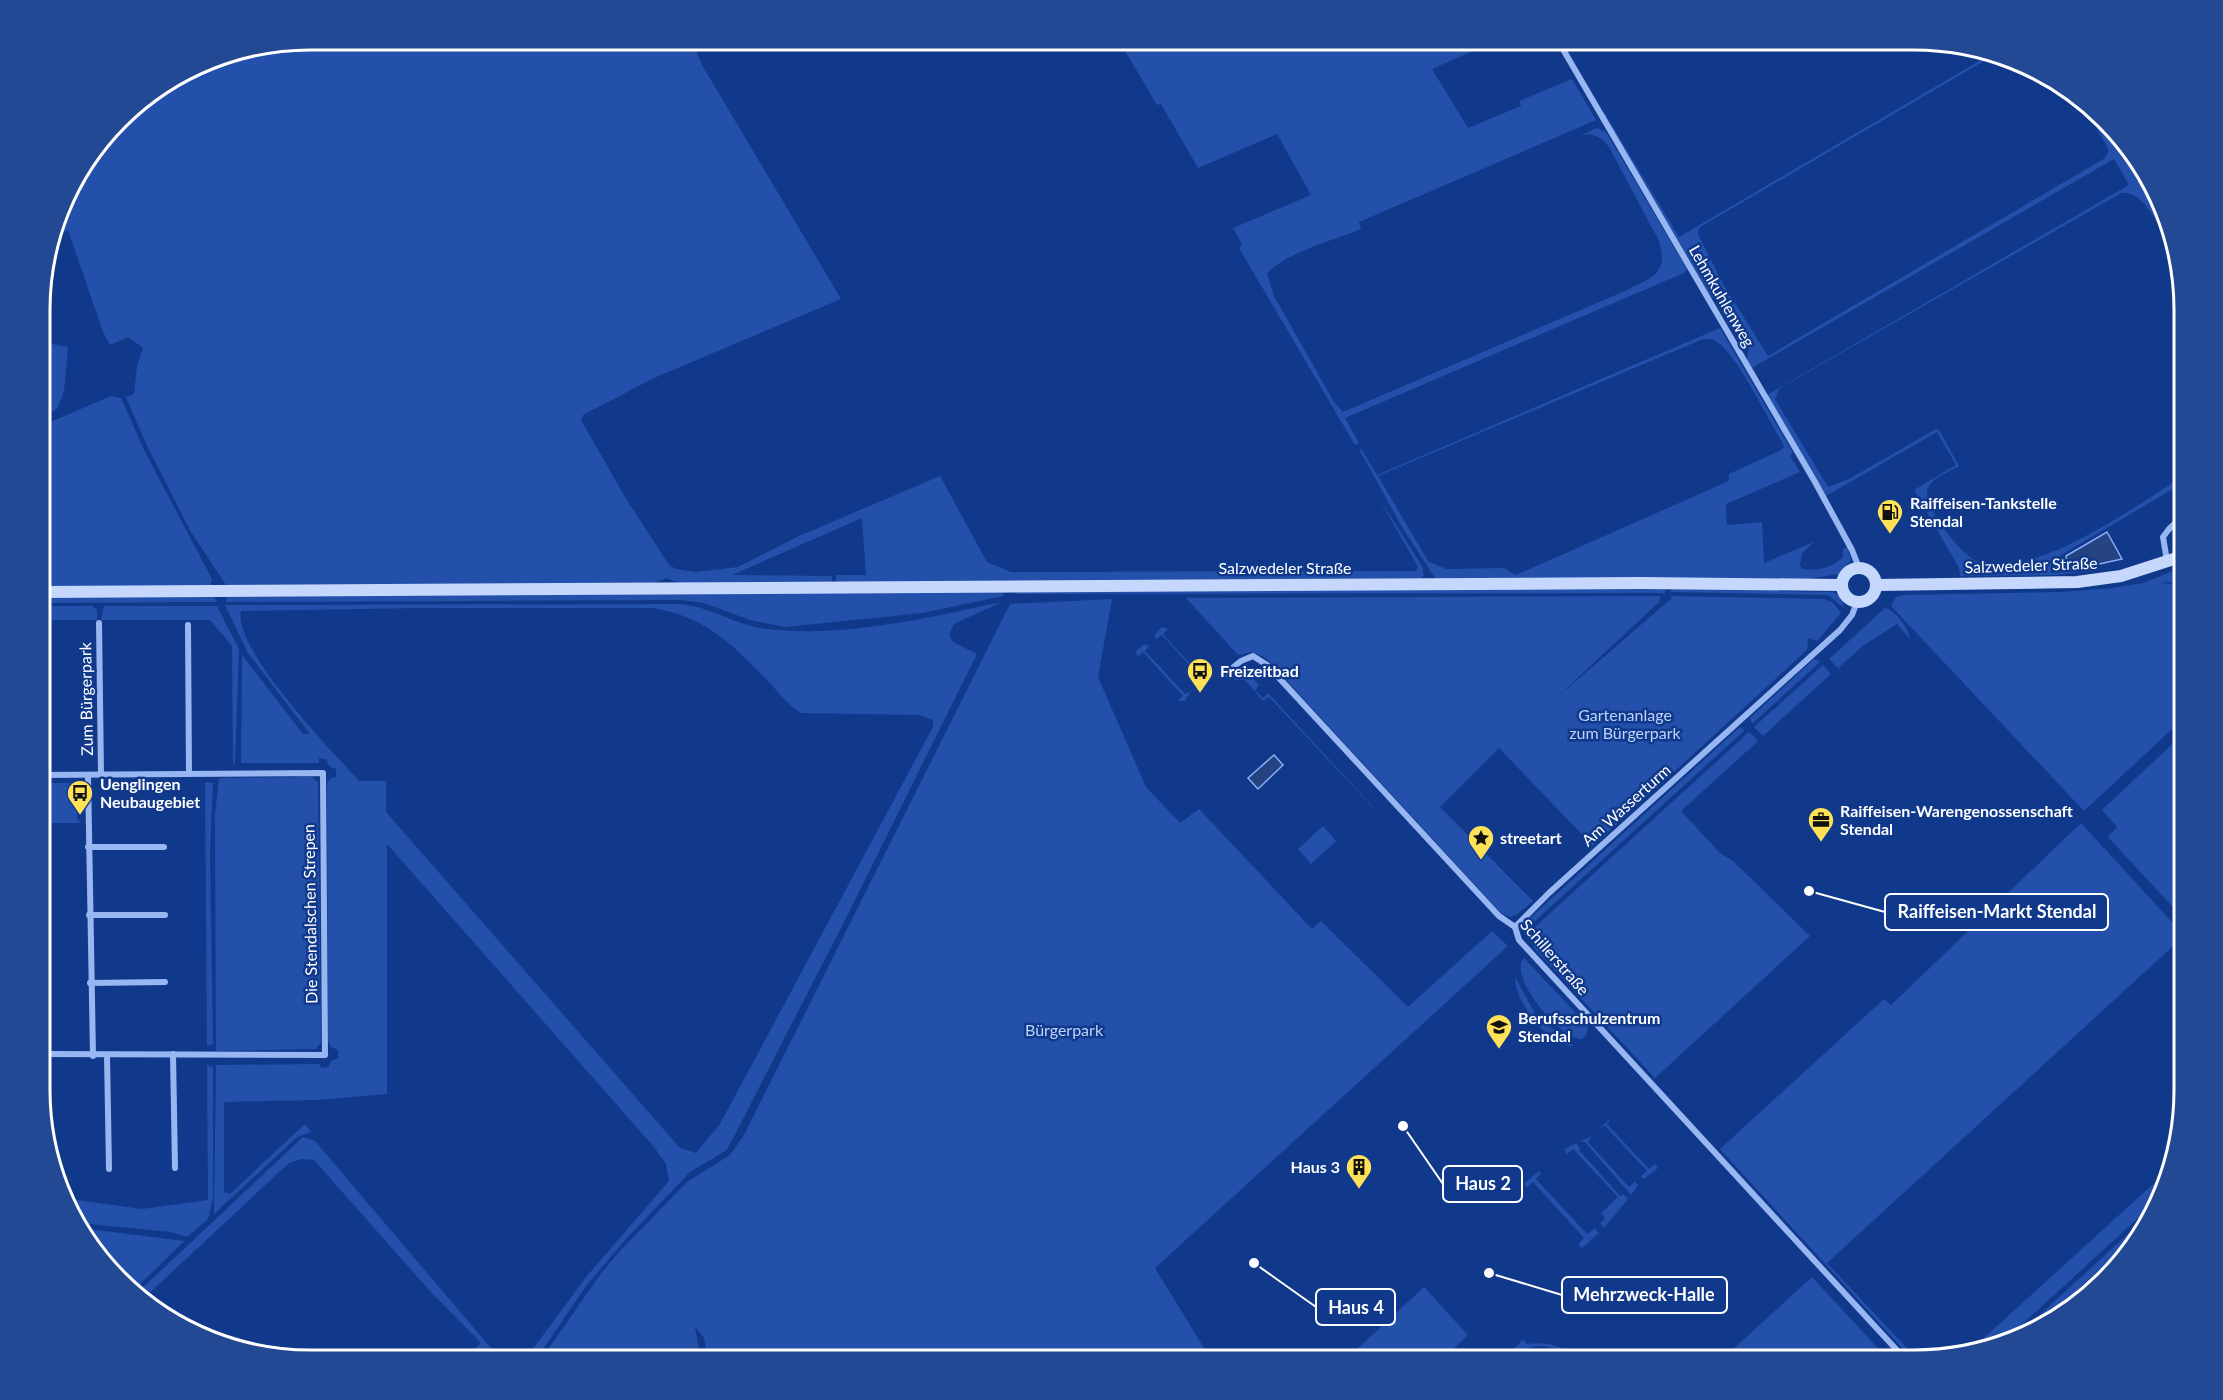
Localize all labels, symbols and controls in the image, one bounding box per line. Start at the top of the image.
street label: Lehmkuhlenweg [1686,241,1759,350]
place label: Raiffeisen-Tankstelle Stendal [1910,493,2057,530]
fuel station icon: Raiffeisen-Tankstelle Stendal [1875,497,1905,535]
street label: Salzwedeler Straße [1964,553,2098,576]
street label: Salzwedeler Straße [1218,558,1352,577]
street label: Zum Bürgerpark [75,641,96,756]
bus stop icon: Freizeitbad [1185,656,1215,694]
place label: Freizeitbad [1220,661,1299,680]
park label: Gartenanlage zum Bürgerpark [1569,705,1682,742]
street label: Am Wasserturm [1577,760,1674,850]
place label: Uenglingen Neubaugebiet [100,774,200,811]
bus stop icon: Uenglingen Neubaugebiet [65,778,95,816]
place label: Raiffeisen-Warengenossenschaft Stendal [1840,801,2074,838]
office icon: Raiffeisen-Warengenossenschaft Stendal [1806,805,1836,843]
place icon: streetart [1466,823,1496,861]
street label: Die Stendalschen Strepen [298,824,321,1004]
place label: streetart [1500,828,1562,847]
callout: Raiffeisen-Markt Stendal [1885,894,2108,930]
text: Raiffeisen-Markt Stendal [1898,900,2096,922]
street label: Schillerstraße [1517,915,1594,999]
place label: Berufsschulzentrum Stendal [1518,1008,1661,1045]
school or university icon: Berufsschulzentrum Stendal [1484,1012,1514,1050]
park label: Bürgerpark [1025,1020,1104,1039]
building icon: Haus 3 [1344,1152,1374,1190]
place label: Haus 3 [1291,1157,1340,1176]
callout: Haus 2 [1443,1166,1522,1202]
text: Haus 2 [1455,1172,1511,1194]
callout: Mehrzweck-Halle [1562,1277,1727,1313]
text: Mehrzweck-Halle [1573,1283,1715,1305]
callout: Haus 4 [1316,1289,1395,1325]
text: Haus 4 [1328,1296,1384,1318]

